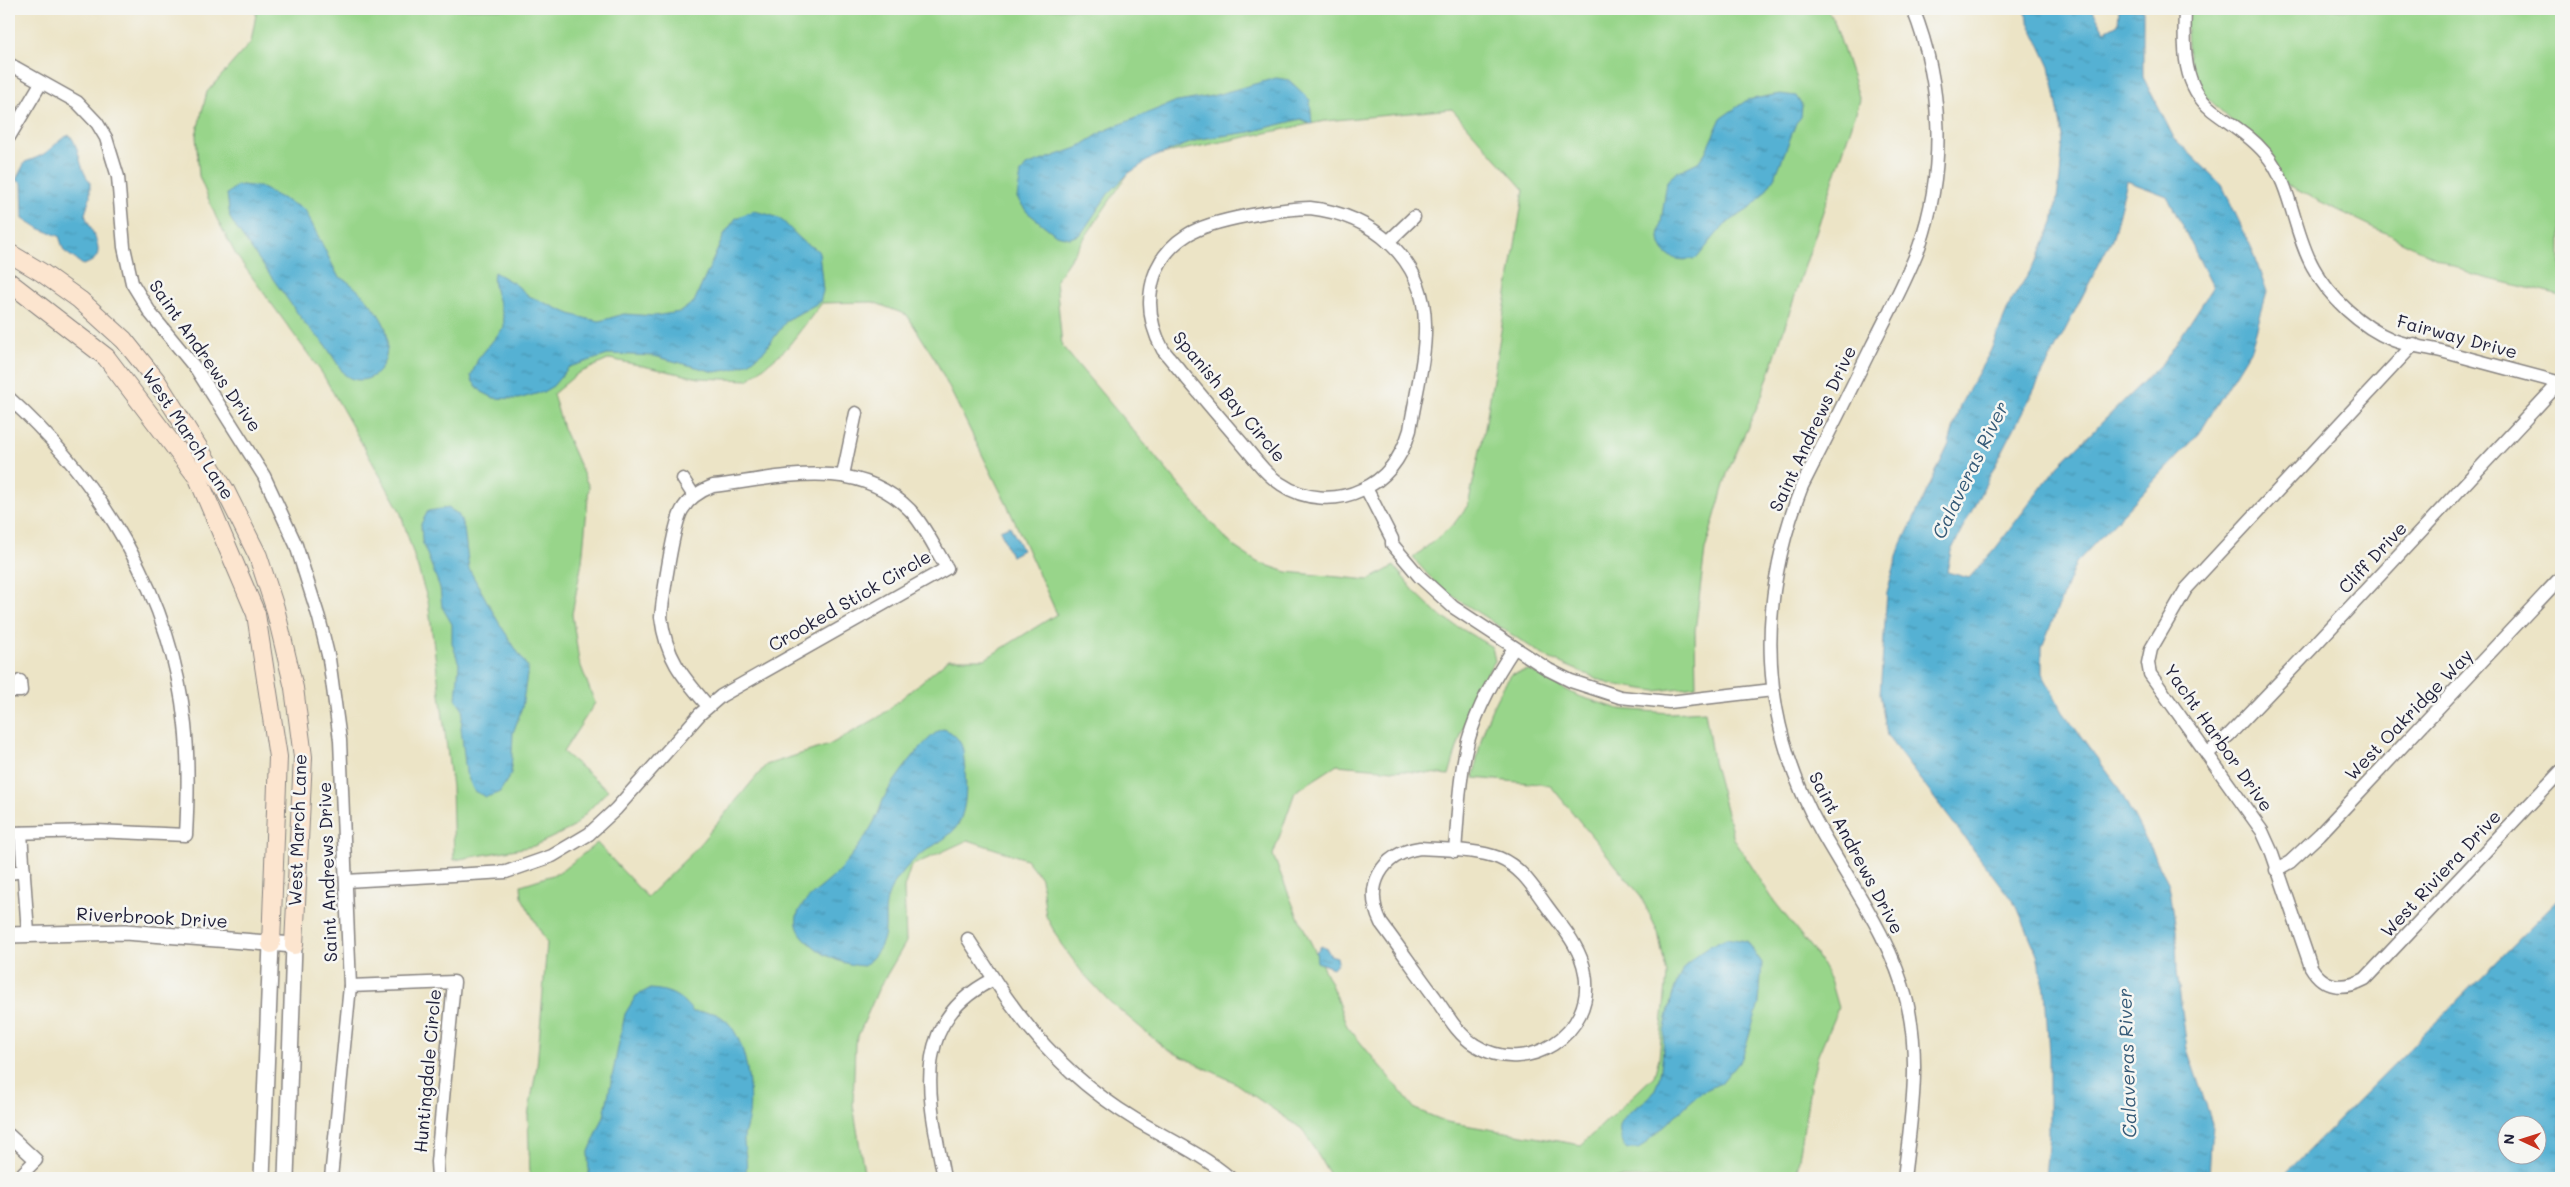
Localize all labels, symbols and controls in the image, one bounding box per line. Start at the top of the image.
street label: Saint Andrews Drive [144,275,267,436]
street label: Fairway Drive [2394,308,2520,364]
street label: Spanish Bay Circle [1168,326,1292,467]
street label: Saint Andrews Drive [1763,342,1861,515]
street label: West March Lane [137,363,240,504]
water label: Calaveras River [1925,397,2014,543]
street label: Cliff Drive [2333,516,2412,598]
street label: Crooked Stick Circle [764,544,935,657]
street label: West Oakridge Way [2339,643,2477,785]
street label: Yacht Harbor Drive [2159,659,2279,816]
street label: West March Lane [282,753,312,906]
street label: Saint Andrews Drive [1804,767,1910,938]
street label: Saint Andrews Drive [312,781,342,963]
street label: West Riviera Drive [2375,804,2506,942]
street label: Riverbrook Drive [76,901,228,933]
street label: Huntingdale Circle [408,988,446,1154]
water label: Calaveras River [2111,988,2142,1138]
north arrow [2498,1114,2548,1164]
text: N [2499,1133,2518,1145]

